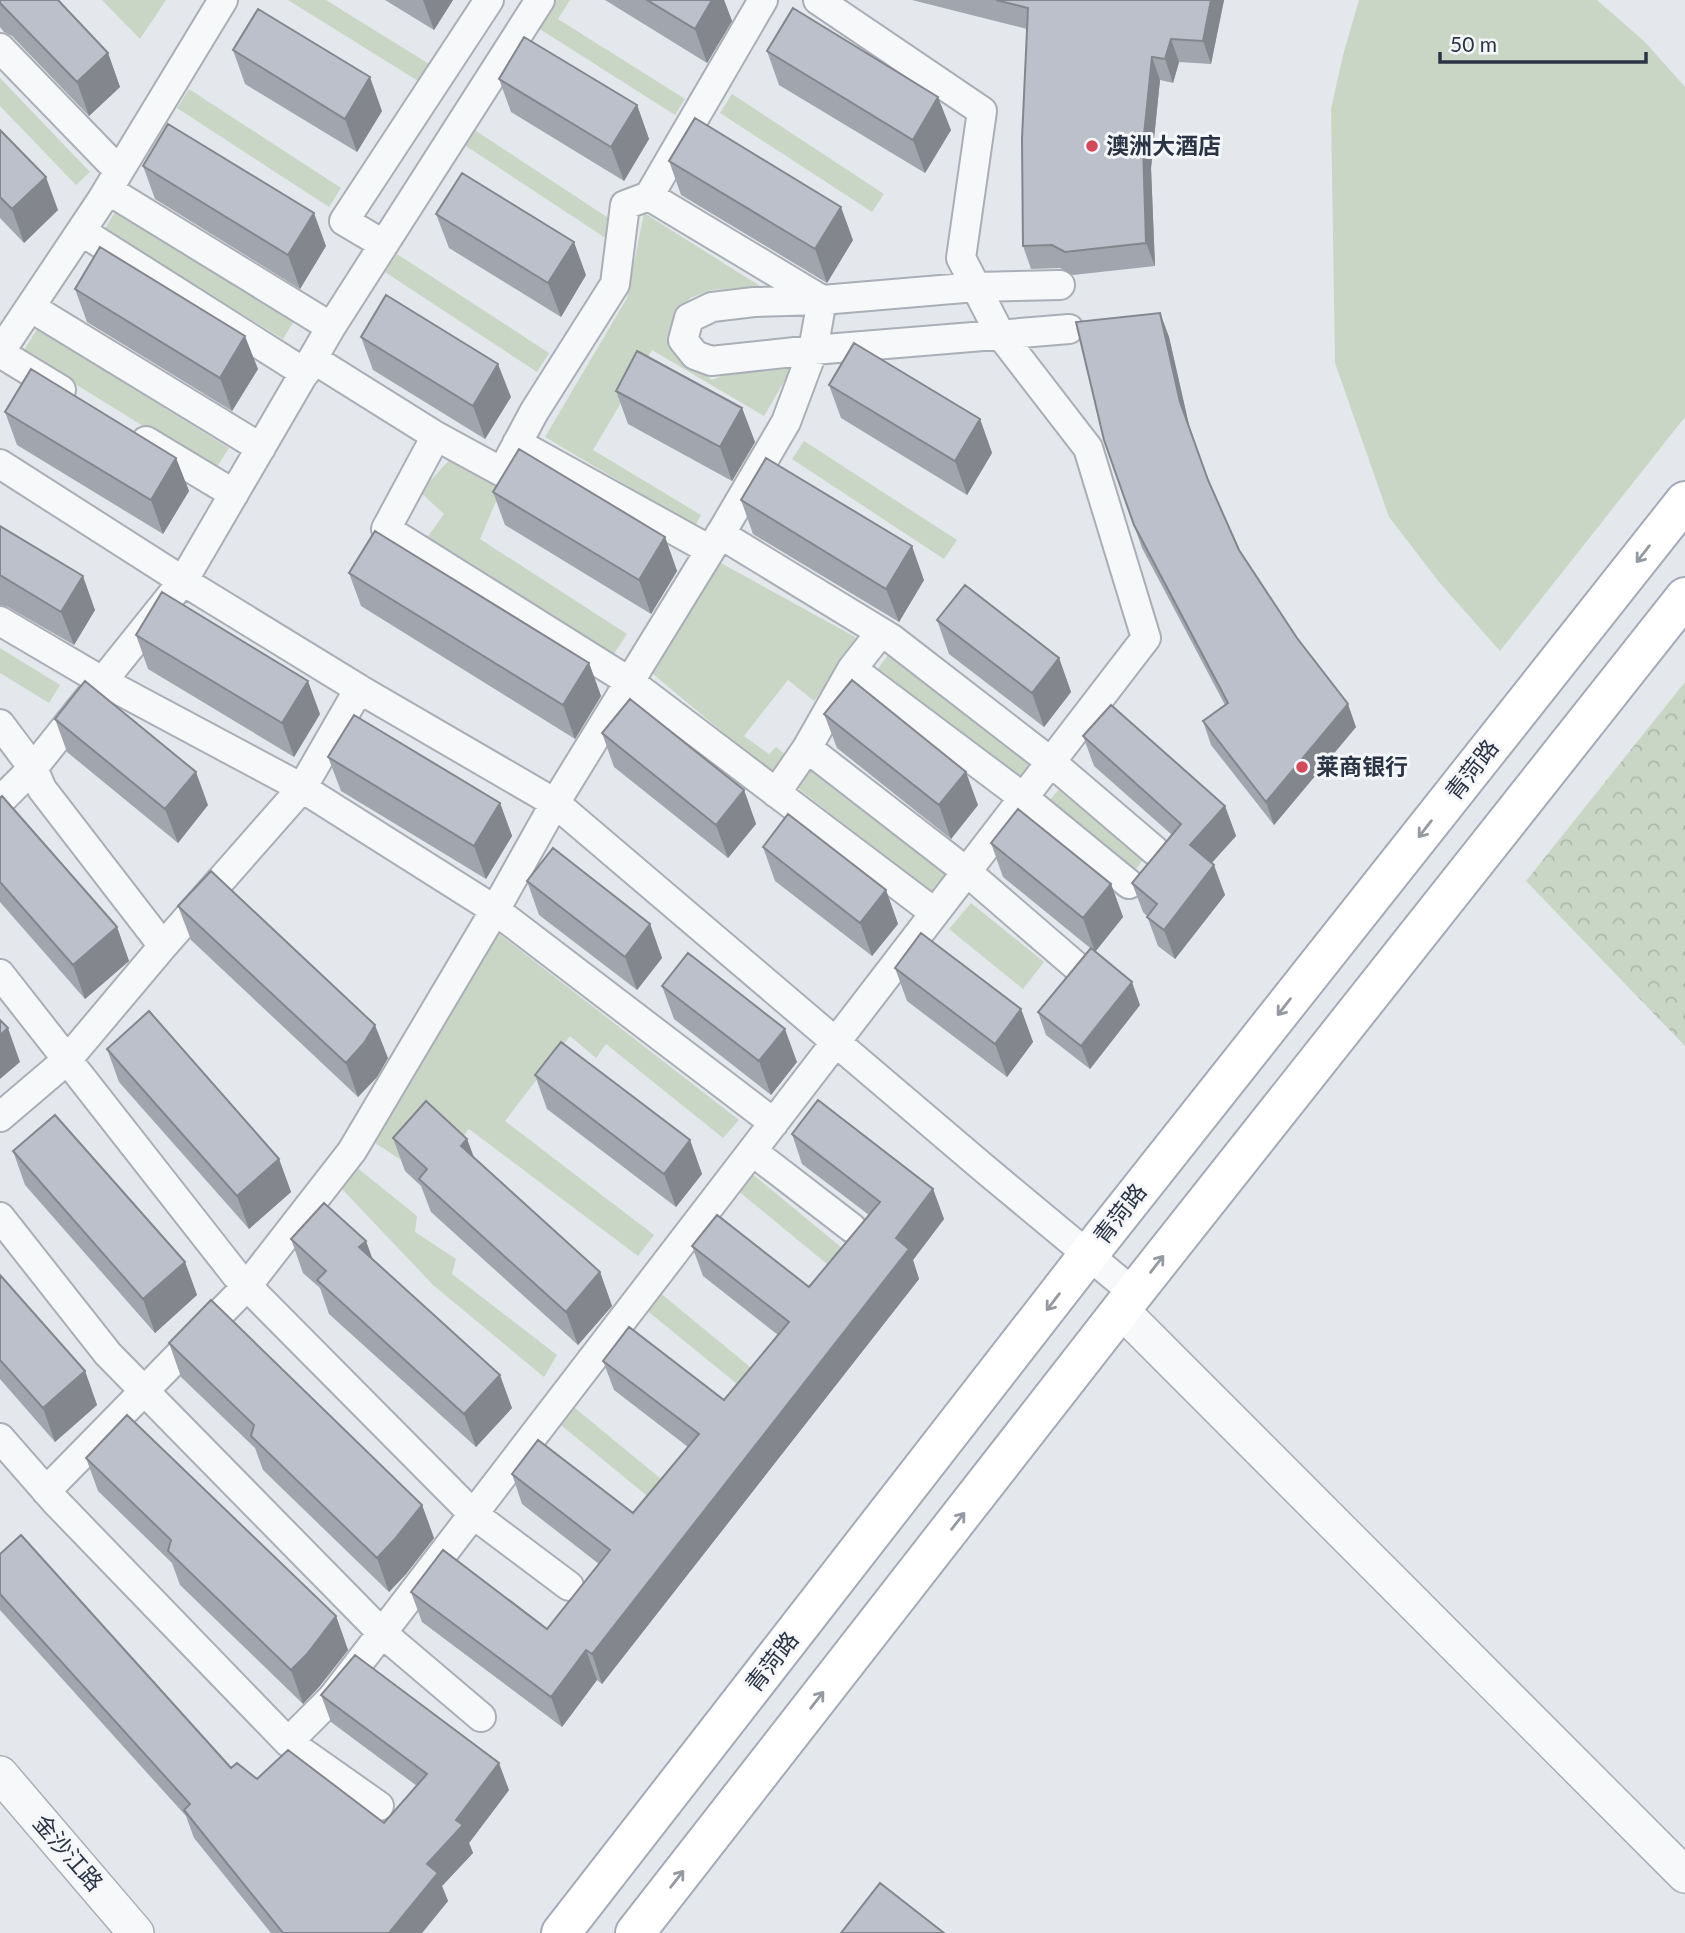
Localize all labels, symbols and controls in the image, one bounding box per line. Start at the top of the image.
scale bar [1440,21,1646,65]
text: 50 m [1450,31,1497,56]
place label: 澳洲大酒店 [1106,131,1221,159]
marker: 澳洲大酒店 [1084,138,1100,154]
one-way arrow [1635,545,1650,563]
street label: 青菏路 [1439,734,1503,805]
place label: 莱商银行 [1316,752,1408,780]
marker: 莱商银行 [1294,759,1310,775]
one-way arrow [1418,819,1433,837]
one-way arrow [1277,997,1292,1016]
street label: 青菏路 [1087,1178,1151,1249]
one-way arrow [1150,1255,1165,1274]
one-way arrow [1045,1292,1060,1310]
one-way arrow [950,1512,965,1531]
street label: 青菏路 [739,1626,803,1697]
one-way arrow [810,1691,825,1710]
street label: 金沙江路 [28,1808,109,1896]
one-way arrow [670,1871,685,1889]

